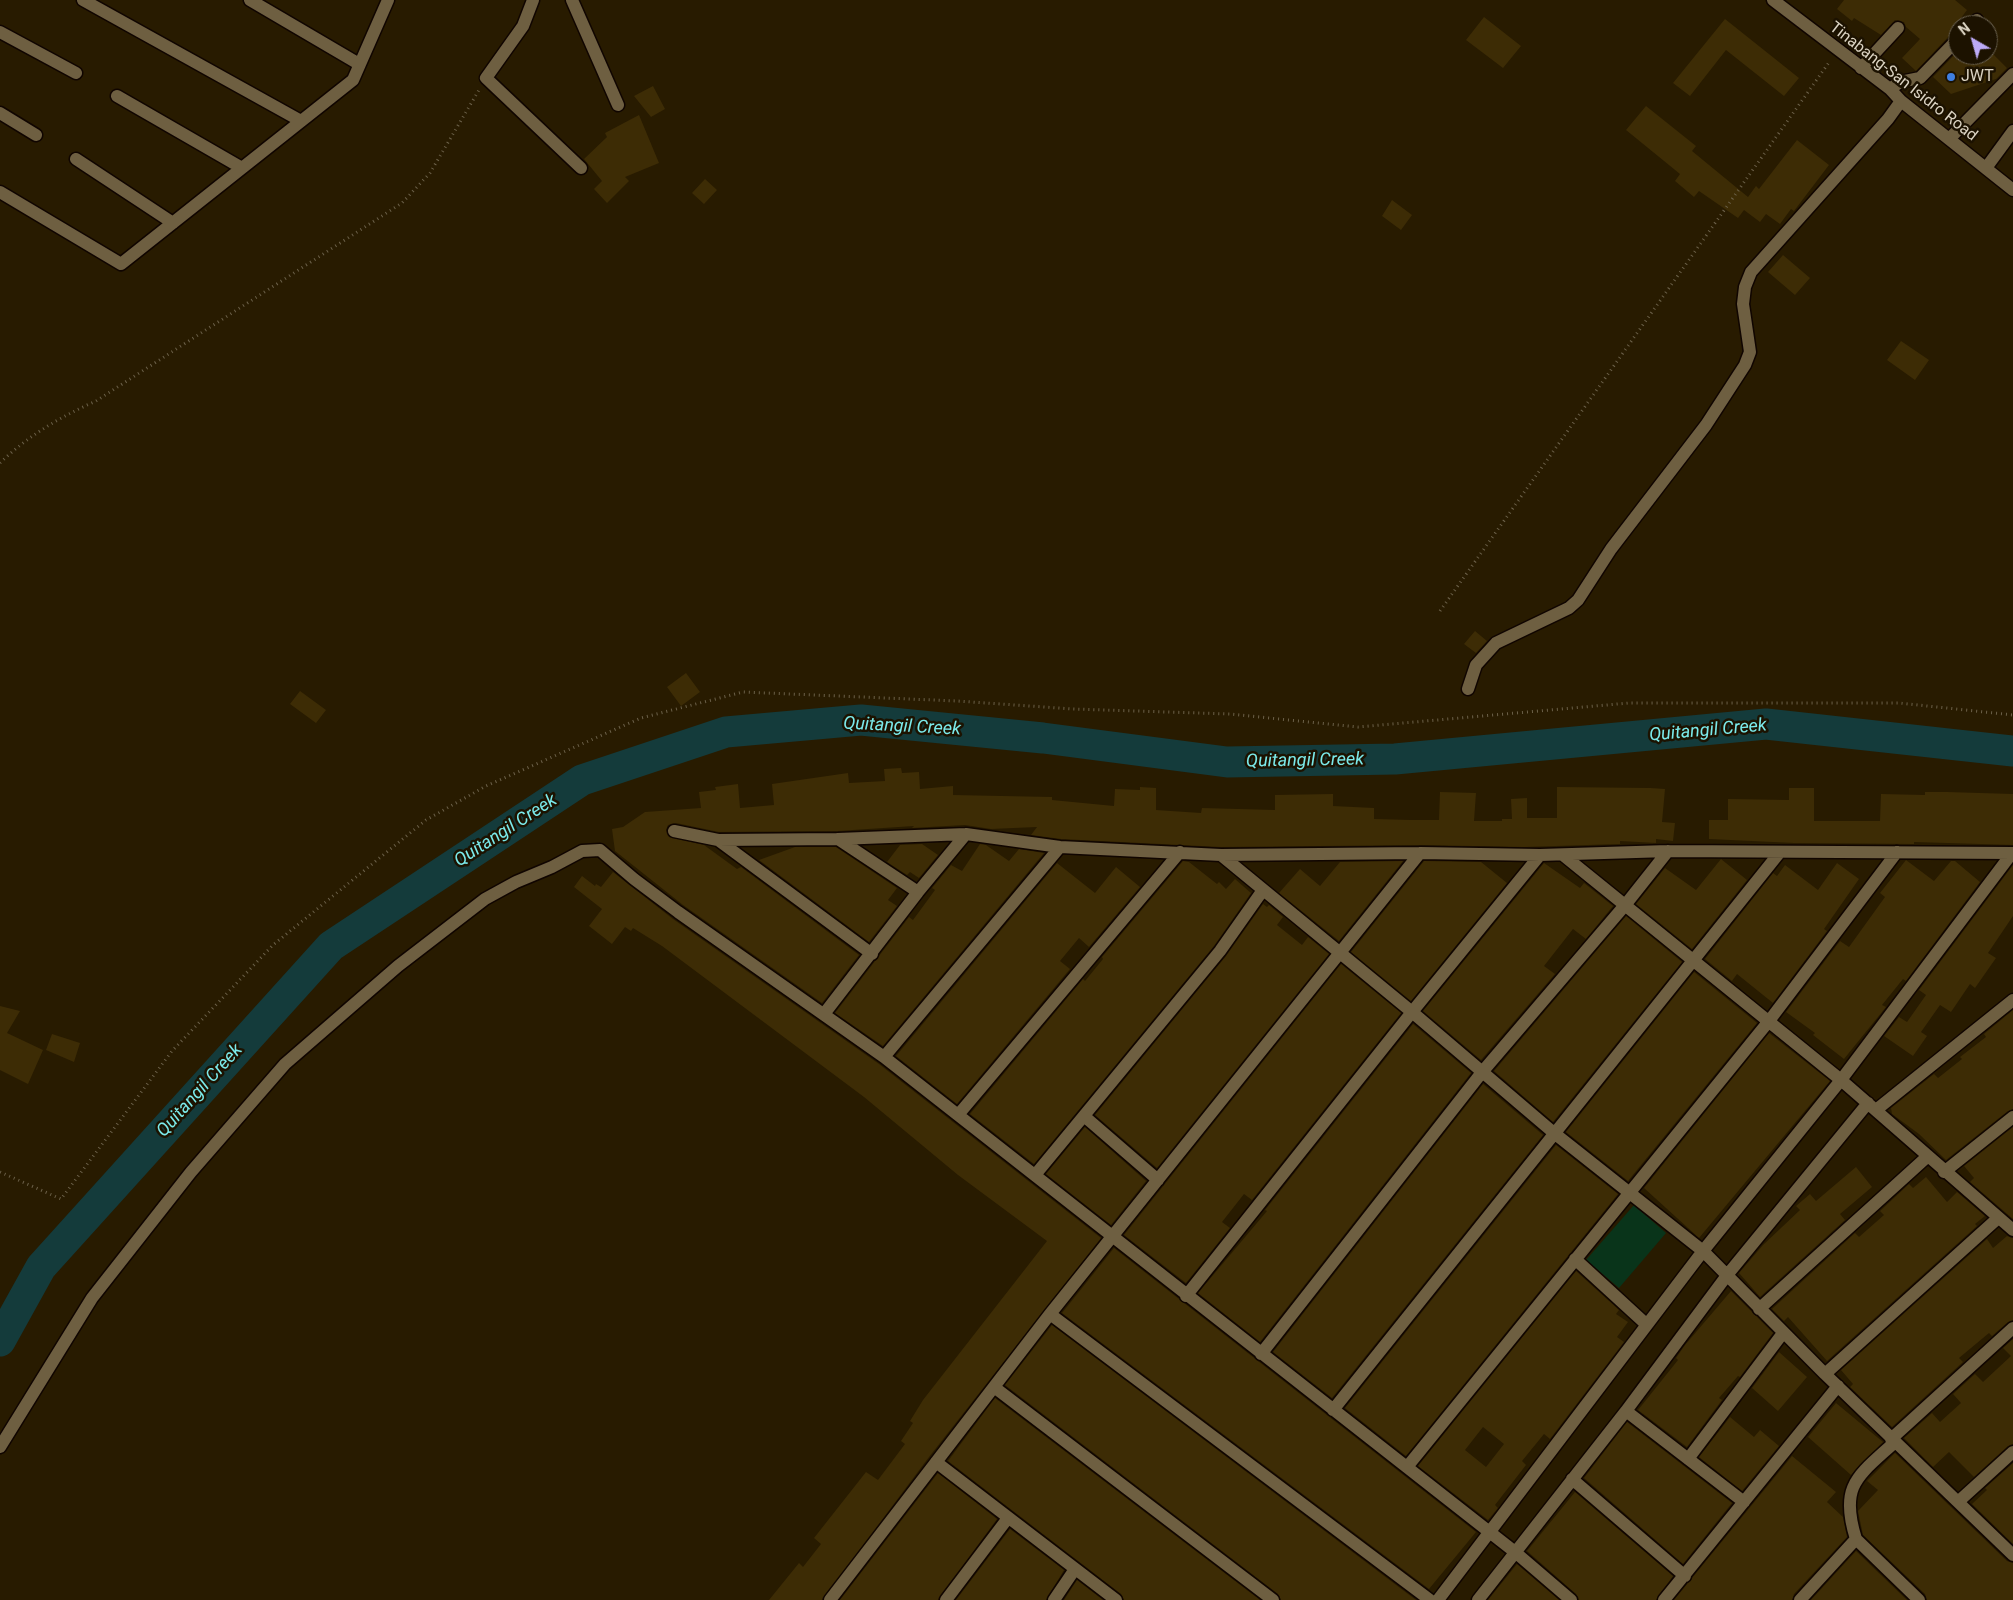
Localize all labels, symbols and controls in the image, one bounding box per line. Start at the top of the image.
north arrow [1948,15,1998,65]
street label: Tinabang-San Isidro Road [1825,18,1981,146]
text: N [1956,20,1973,38]
place label: JWT [1961,67,1994,87]
marker: JWT [1945,71,1957,83]
water label: Quitangil Creek [843,713,961,741]
water label: Quitangil Creek [1648,715,1768,747]
water label: Quitangil Creek [1246,749,1364,773]
water label: Quitangil Creek [451,790,561,872]
water label: Quitangil Creek [153,1040,247,1142]

